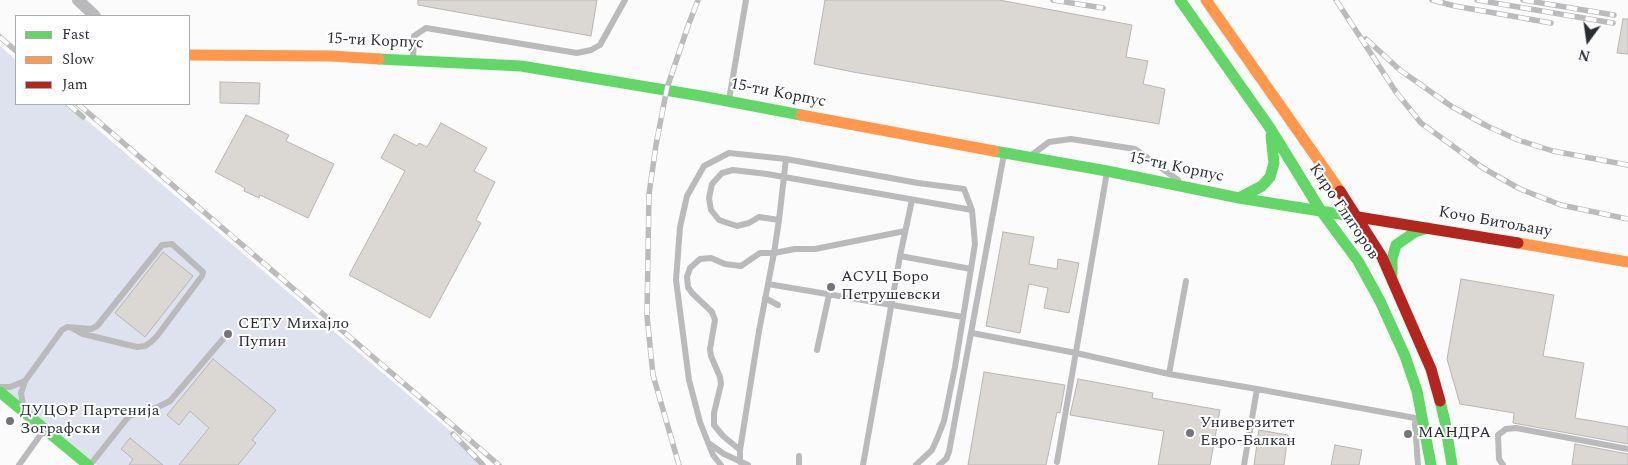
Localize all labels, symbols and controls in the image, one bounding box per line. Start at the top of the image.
legend [15,15,190,105]
north arrow [1563,15,1613,65]
text: Fast [62,23,90,46]
street label: 15-ти Корпус [326,30,424,54]
text: N [1576,43,1592,67]
text: Slow [62,48,94,71]
text: Jam [62,73,88,96]
street label: 15-ти Корпус [729,75,827,113]
street label: 15-ти Корпус [1127,149,1225,187]
street label: Киро Глигоров [1304,160,1382,264]
street label: Кочо Битољану [1437,204,1553,242]
place label: АСУЦ Боро Петрушевски [841,268,941,306]
marker: АСУЦ Боро Петрушевски [825,281,837,293]
place label: СЕТУ Михајло Пупин [238,315,349,353]
marker: СЕТУ Михајло Пупин [222,328,234,340]
place label: ДУЦОР Партенија Зографски [20,402,160,440]
place label: Универзитет Евро-Балкан [1200,414,1296,452]
marker: ДУЦОР Партенија Зографски [4,415,16,427]
place label: МАНДРА [1418,424,1491,444]
marker: Универзитет Евро-Балкан [1184,427,1196,439]
marker: МАНДРА [1402,428,1414,440]

